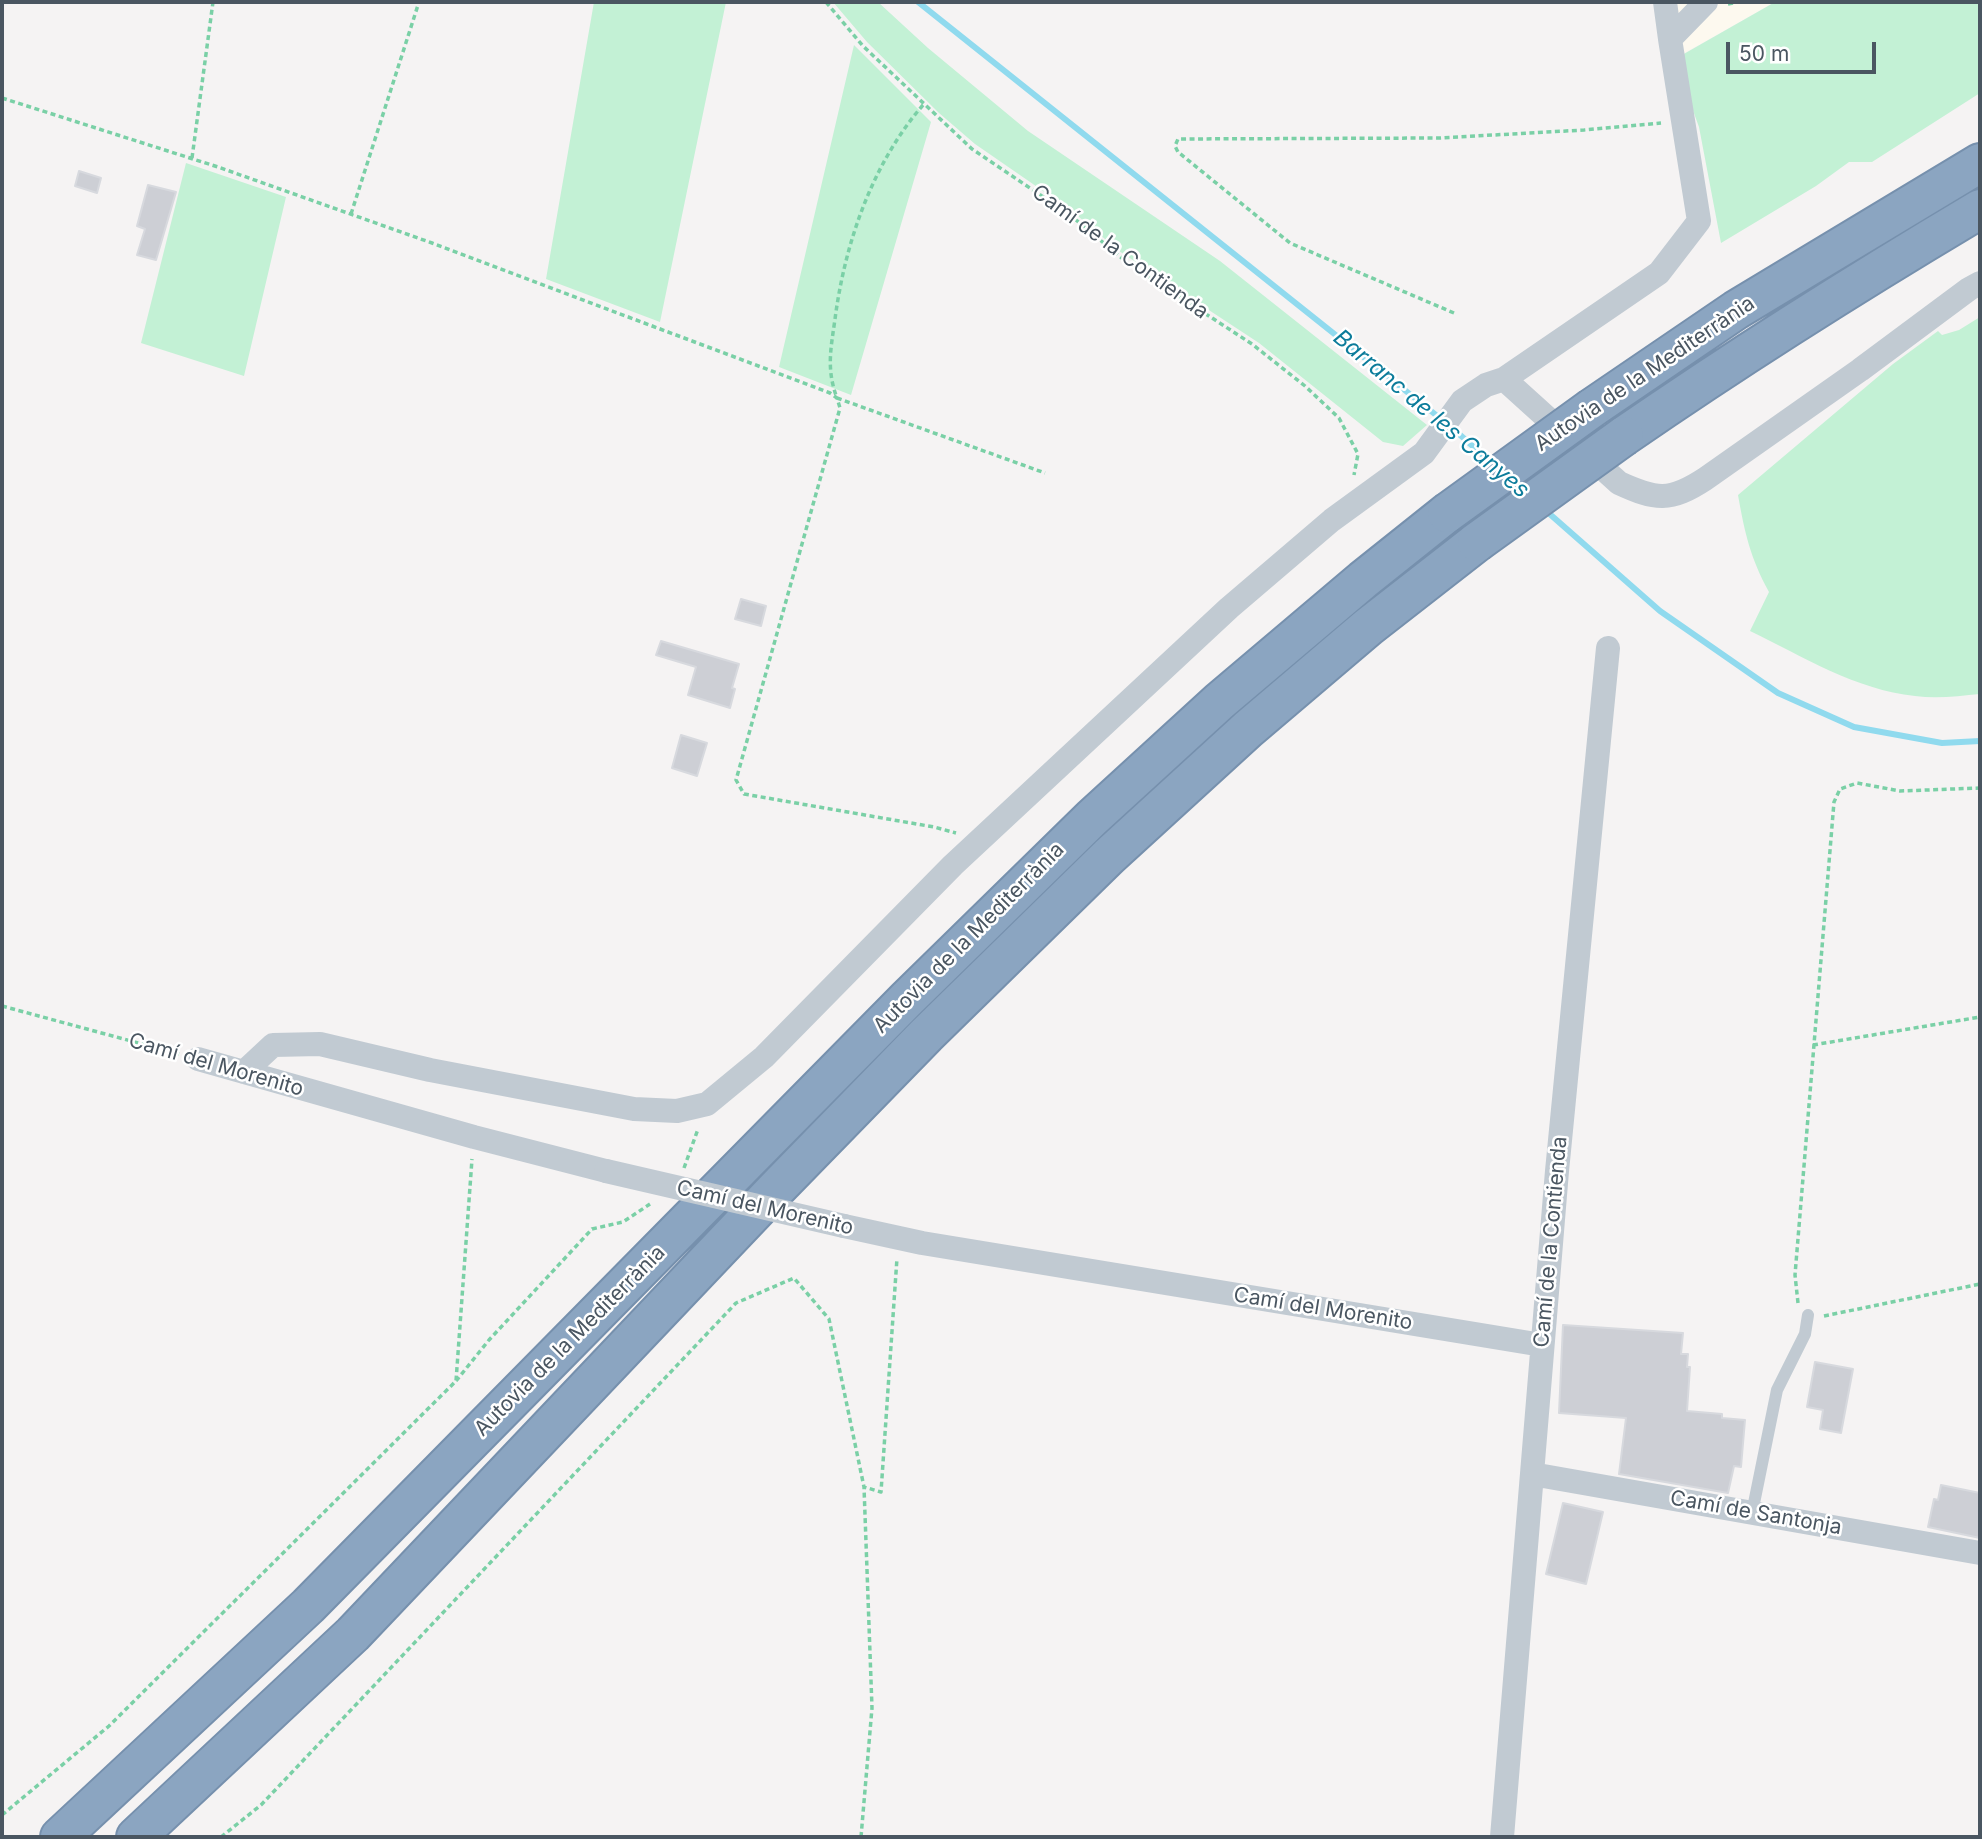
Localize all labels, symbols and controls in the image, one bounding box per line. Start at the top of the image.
scale bar [1730,28,1881,72]
text: 50 m [1739,41,1789,66]
street label: Camí de la Contienda [1027,180,1213,324]
street label: Autovia de la Mediterrània [1530,291,1760,457]
water label: Barranc de les Canyes [1328,324,1534,504]
street label: Autovia de la Mediterrània [868,837,1070,1039]
street label: Camí del Morenito [126,1028,306,1102]
street label: Camí de la Contienda [1529,1135,1573,1349]
street label: Camí del Morenito [674,1175,856,1241]
street label: Autovia de la Mediterrània [469,1240,671,1442]
street label: Camí del Morenito [1232,1282,1414,1336]
street label: Camí de Santonja [1668,1486,1844,1540]

